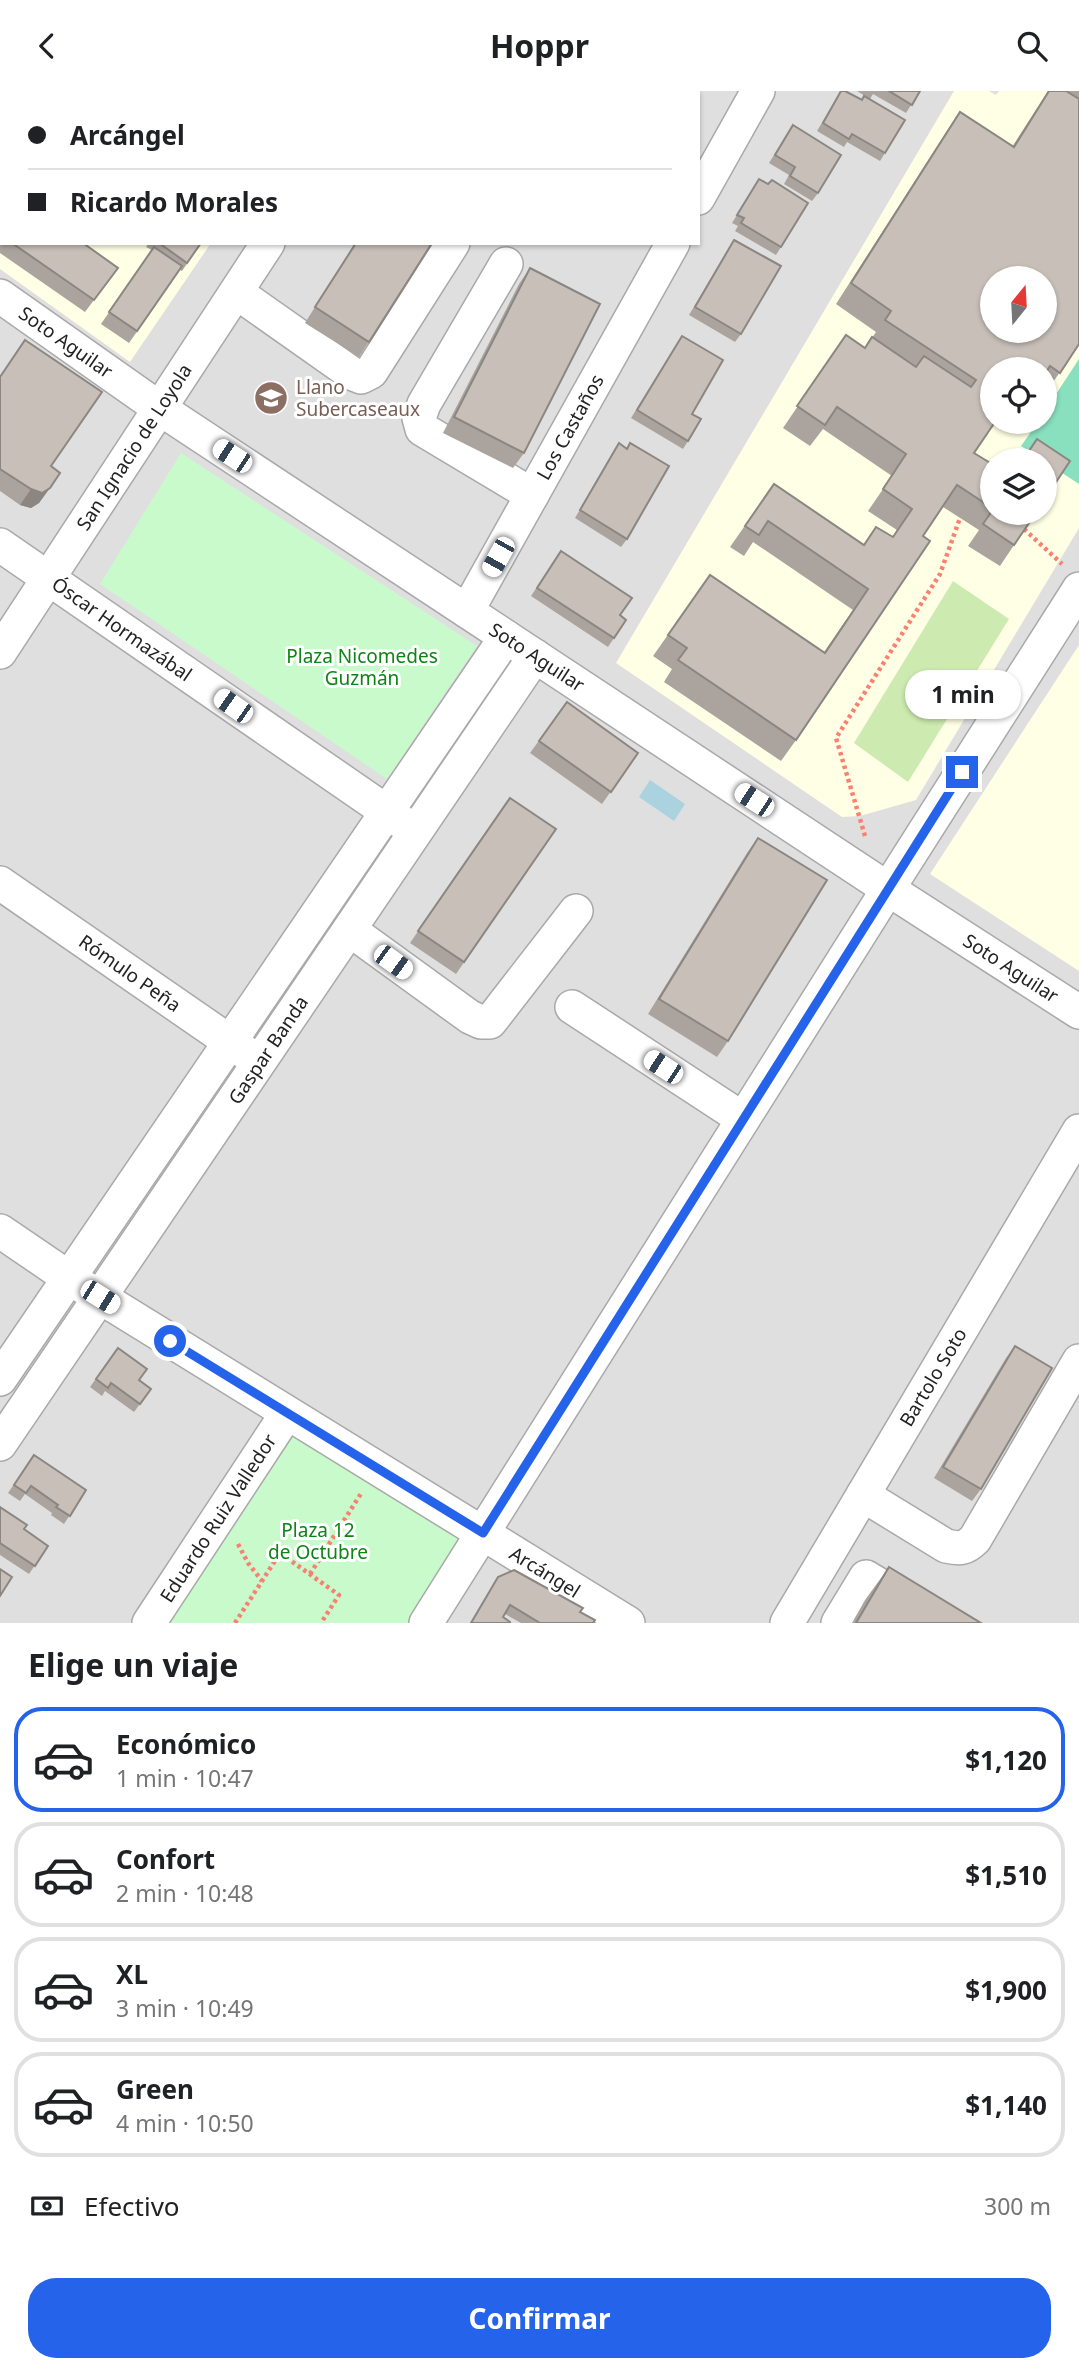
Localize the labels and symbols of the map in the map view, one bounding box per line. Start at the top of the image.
north arrow [980,266,1057,343]
street label: Soto Aguilar [14,300,118,384]
street label: San Ignacio de Loyola [70,359,198,535]
street label: Los Castaños [530,369,610,485]
place label: Llano Subercaseaux [296,374,420,422]
school or university icon: Llano Subercaseaux [252,379,290,417]
car [209,436,256,476]
car [479,534,518,580]
street label: Óscar Hormazábal [47,571,197,687]
street label: Soto Aguilar [484,616,590,698]
park label: Plaza Nicomedes Guzmán [286,643,438,691]
callout: 1 min [904,671,1020,719]
car [210,685,257,727]
route end [946,756,978,788]
car [731,780,778,820]
street label: Soto Aguilar [958,927,1064,1009]
street label: Rómulo Peña [74,928,186,1018]
car [370,941,417,983]
street label: Gaspar Banda [222,991,314,1109]
car [640,1047,687,1087]
car [77,1277,124,1317]
street label: Bartolo Soto [893,1323,973,1431]
route start [154,1325,186,1357]
street label: Eduardo Ruiz Valledor [154,1429,282,1607]
park label: Plaza 12 de Octubre [268,1517,368,1565]
street label: Arcángel [505,1540,585,1604]

